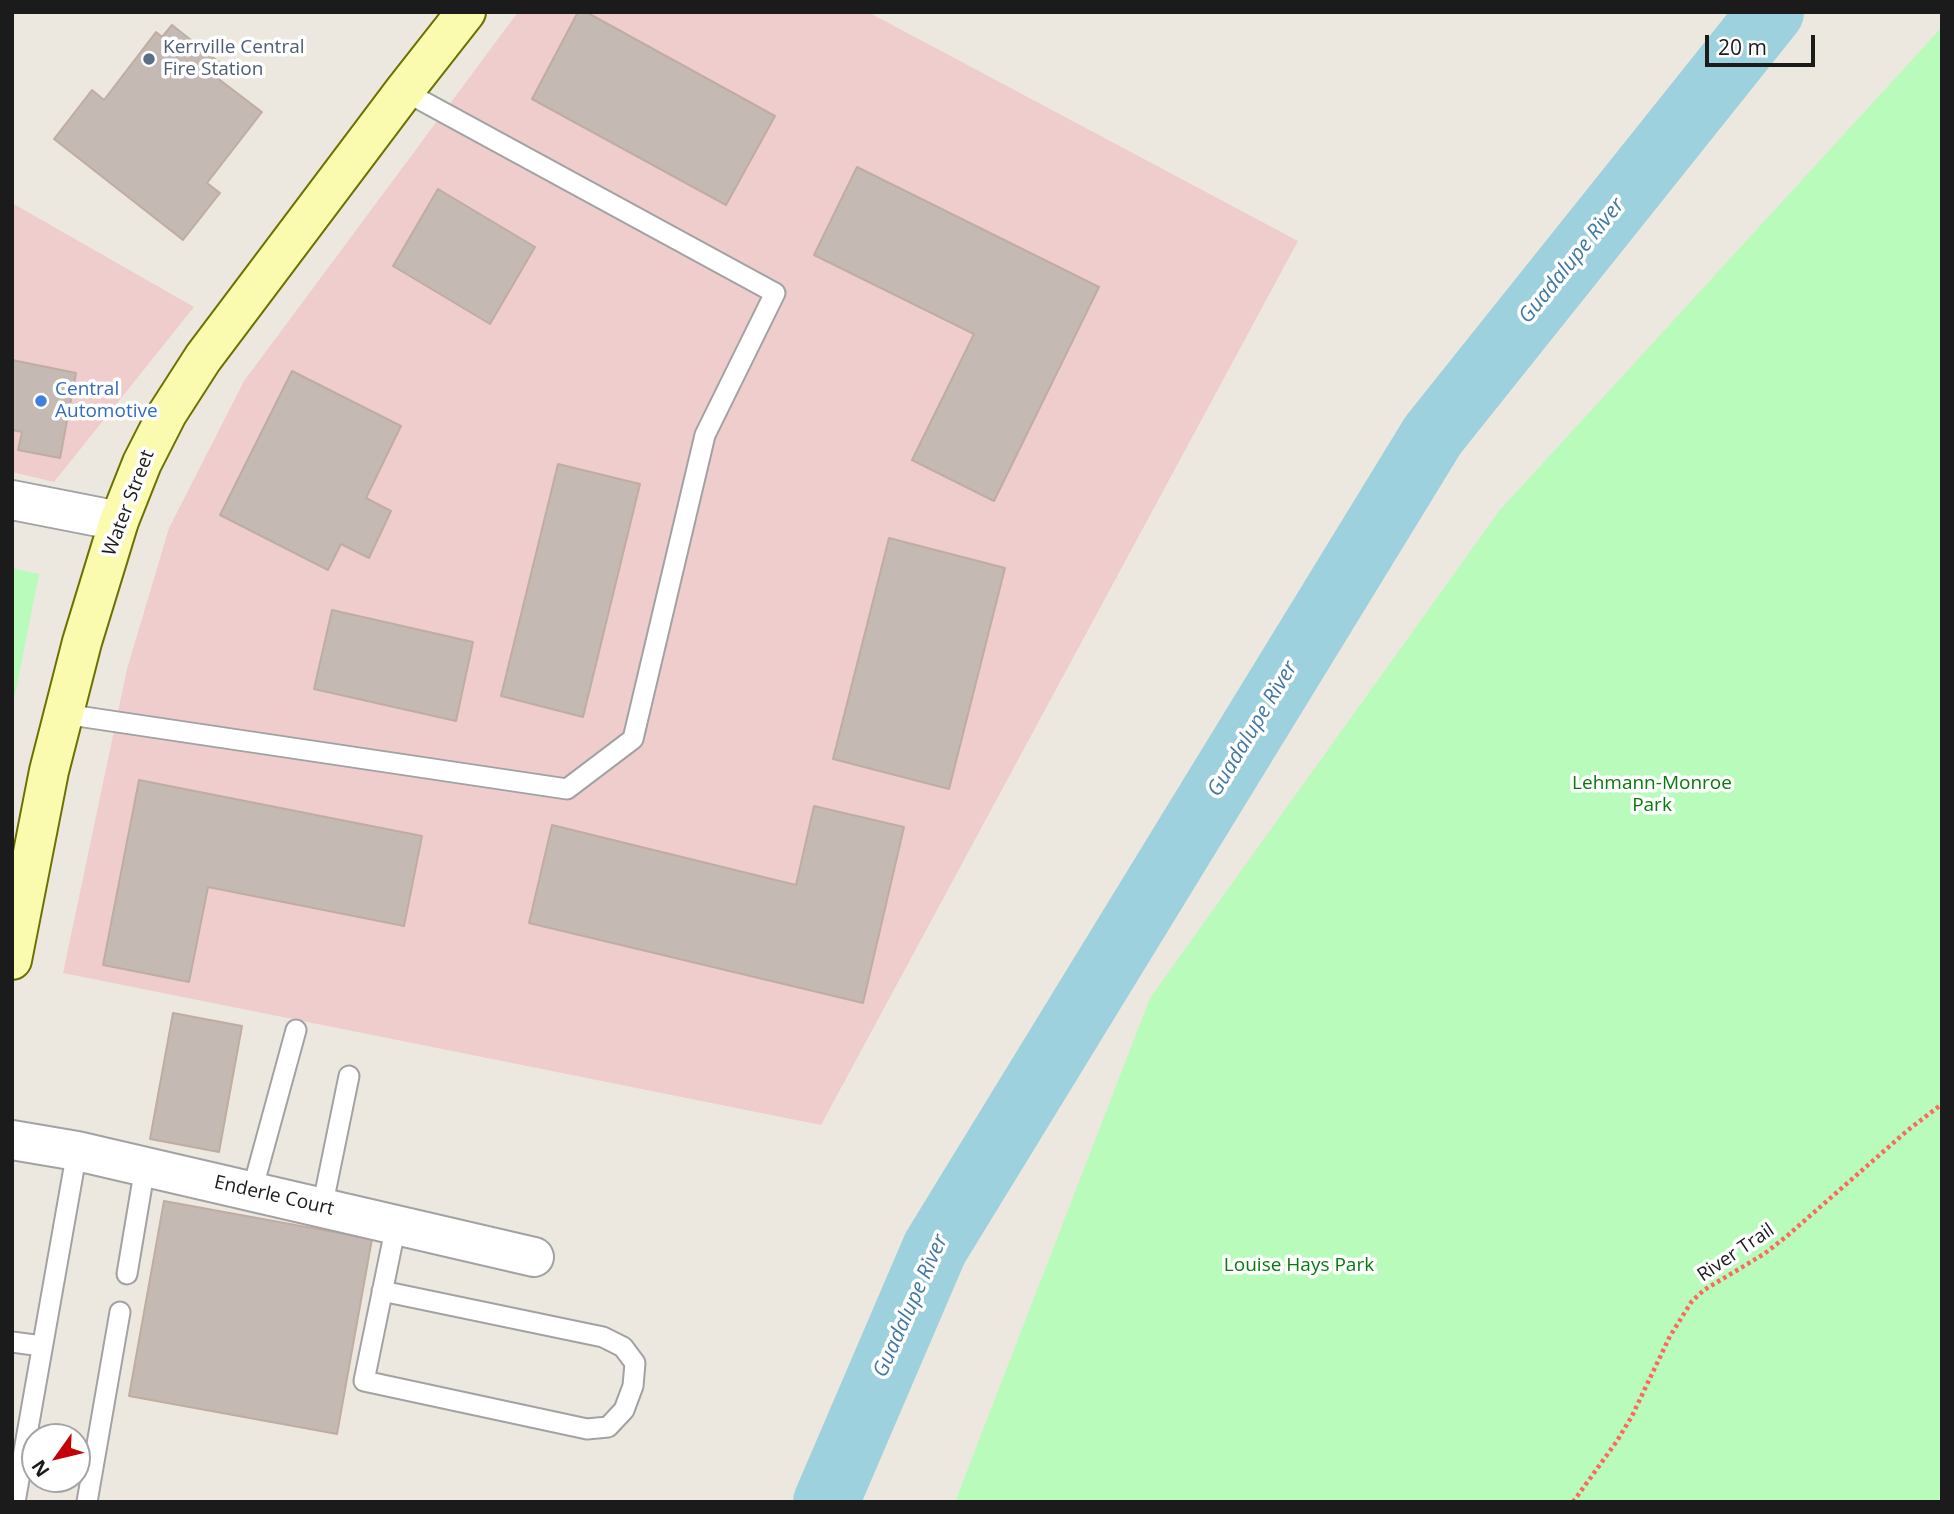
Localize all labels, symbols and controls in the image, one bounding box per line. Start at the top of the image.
scale bar [1709,21,1819,65]
text: 20 m [1718,33,1767,61]
place label: Kerrville Central Fire Station [163,37,304,81]
marker: Kerrville Central Fire Station [141,51,157,67]
water label: Guadalupe River [1514,193,1630,329]
place label: Central Automotive [55,379,158,423]
marker: Central Automotive [33,393,49,409]
street label: Water Street [98,447,160,559]
water label: Guadalupe River [1203,657,1303,801]
park label: Lehmann-Monroe Park [1572,773,1732,817]
street label: Enderle Court [212,1171,336,1221]
street label: River Trail [1693,1219,1779,1287]
water label: Guadalupe River [868,1231,954,1381]
park label: Louise Hays Park [1224,1255,1374,1277]
north arrow [21,1423,91,1493]
text: N [25,1455,55,1482]

